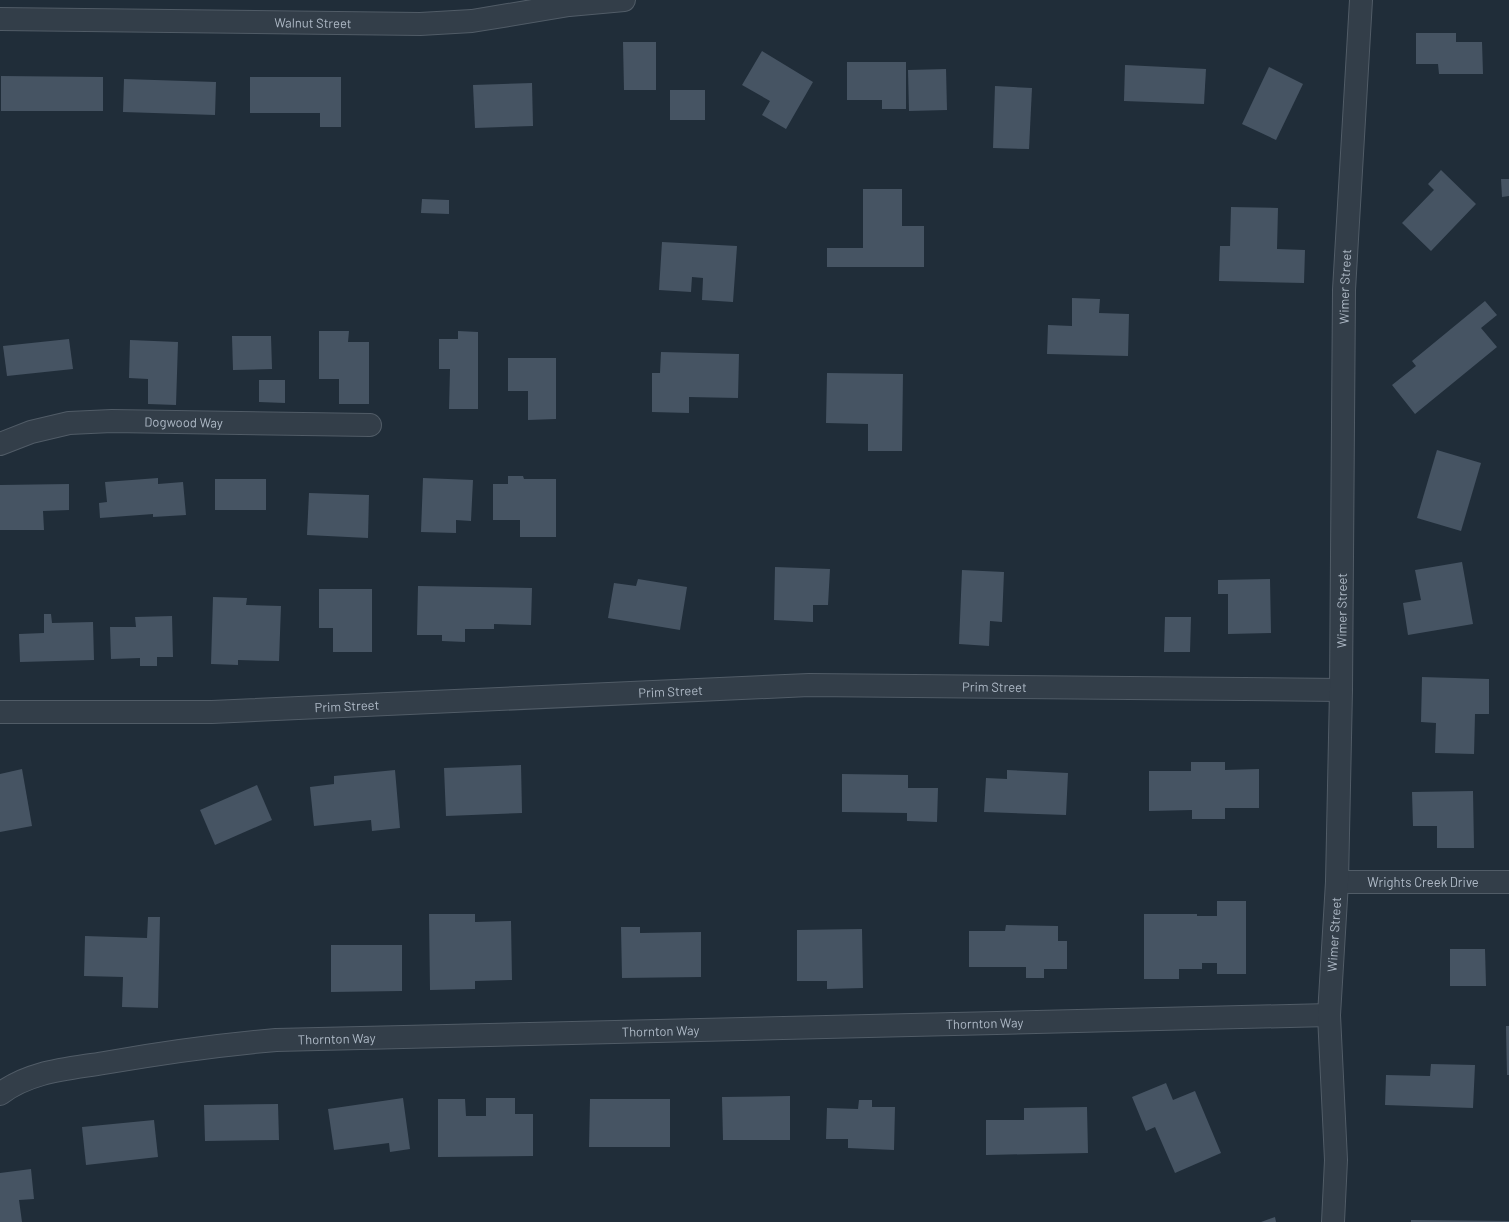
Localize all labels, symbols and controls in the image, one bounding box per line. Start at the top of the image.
street label: Walnut Street [274,14,352,31]
street label: Wimer Street [1336,249,1354,324]
street label: Dogwood Way [144,414,223,431]
street label: Wimer Street [1333,573,1350,648]
street label: Prim Street [962,678,1027,695]
street label: Prim Street [638,682,703,701]
street label: Prim Street [314,696,380,715]
street label: Wrights Creek Drive [1367,874,1479,890]
street label: Wimer Street [1324,896,1344,972]
street label: Thornton Way [945,1014,1024,1032]
street label: Thornton Way [621,1022,700,1040]
street label: Thornton Way [298,1030,376,1047]

